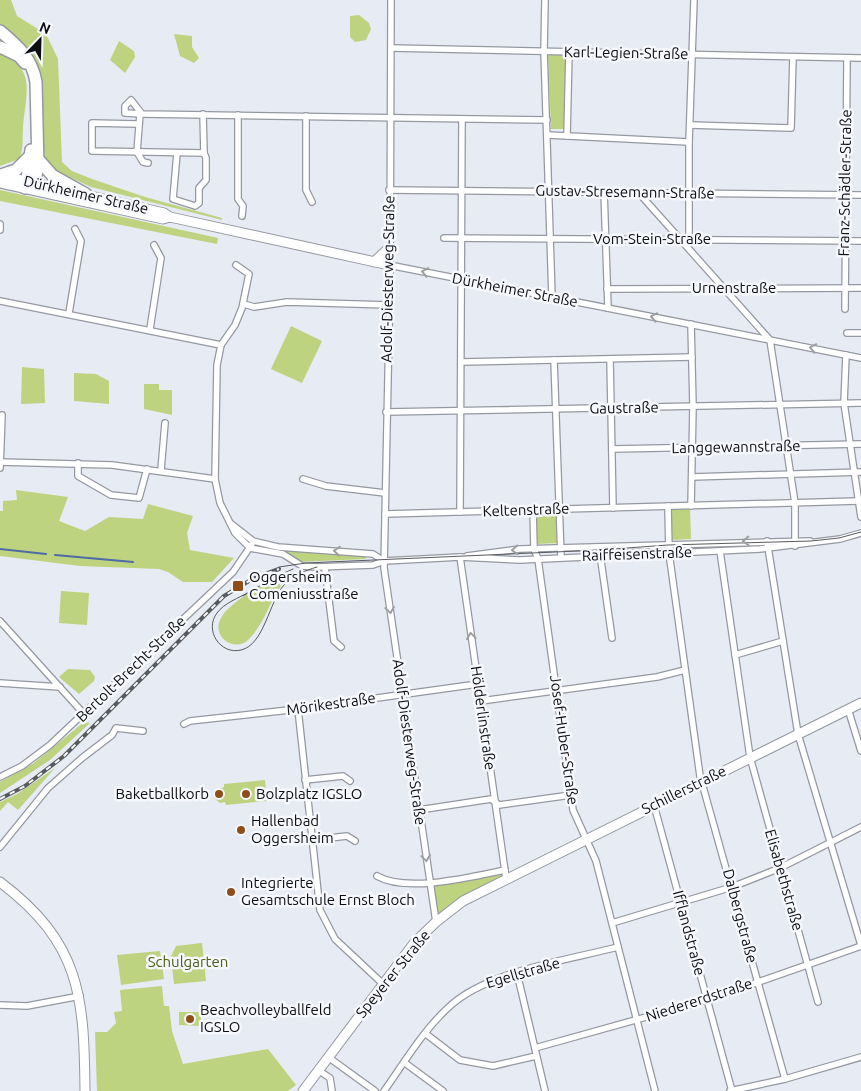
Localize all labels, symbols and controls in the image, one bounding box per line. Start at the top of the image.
north arrow [15,15,65,65]
text: N [37,19,53,37]
street label: Karl-Legien-Straße [564,43,688,62]
street label: Franz-Schädler-Straße [835,109,854,257]
street label: Dürkheimer Straße [22,172,150,217]
street label: Gustav-Stresemann-Straße [535,181,715,202]
street label: Adolf-Diesterweg-Straße [378,195,397,363]
street label: Vom-Stein-Straße [593,230,711,247]
one-way arrow [421,268,430,278]
street label: Dürkheimer Straße [451,269,579,310]
street label: Urnenstraße [692,279,776,296]
one-way arrow [649,312,658,323]
one-way arrow [809,344,818,354]
street label: Gaustraße [589,398,659,417]
street label: Langgewannstraße [671,437,801,456]
street label: Keltenstraße [482,499,570,520]
one-way arrow [742,536,750,547]
street label: Raiffeisenstraße [581,543,692,564]
one-way arrow [511,544,519,555]
one-way arrow [333,546,341,557]
place label: Oggersheim Comeniusstraße [249,568,359,602]
marker: Oggersheim Comeniusstraße [231,579,245,593]
one-way arrow [384,607,395,615]
street label: Bertolt-Brecht-Straße [73,612,189,725]
one-way arrow [466,631,477,639]
street label: Adolf-Diesterweg-Straße [389,658,430,826]
street label: Hölderlinstraße [468,665,499,771]
street label: Josef-Huber-Straße [547,674,582,806]
street label: Mörikestraße [285,689,377,718]
street label: Schillerstraße [639,762,729,817]
place label: Baketballkorb [115,785,209,802]
place label: Bolzplatz IGSLO [256,785,362,802]
marker: Baketballkorb [213,788,225,800]
marker: Bolzplatz IGSLO [240,788,252,800]
place label: Hallenbad Oggersheim [251,812,334,846]
marker: Hallenbad Oggersheim [235,824,247,836]
street label: Elisabethstraße [762,827,807,933]
one-way arrow [420,854,431,862]
street label: Dalbergstraße [720,867,761,965]
place label: Integrierte Gesamtschule Ernst Bloch [241,874,415,908]
marker: Integrierte Gesamtschule Ernst Bloch [225,886,237,898]
street label: Ifflandstraße [670,888,709,977]
street label: Speyerer Straße [352,926,433,1021]
park label: Schulgarten [148,953,228,970]
street label: Egellstraße [484,954,562,991]
street label: Niedererdstraße [643,974,754,1025]
place label: Beachvolleyballfeld IGSLO [200,1001,332,1035]
marker: Beachvolleyballfeld IGSLO [184,1013,196,1025]

